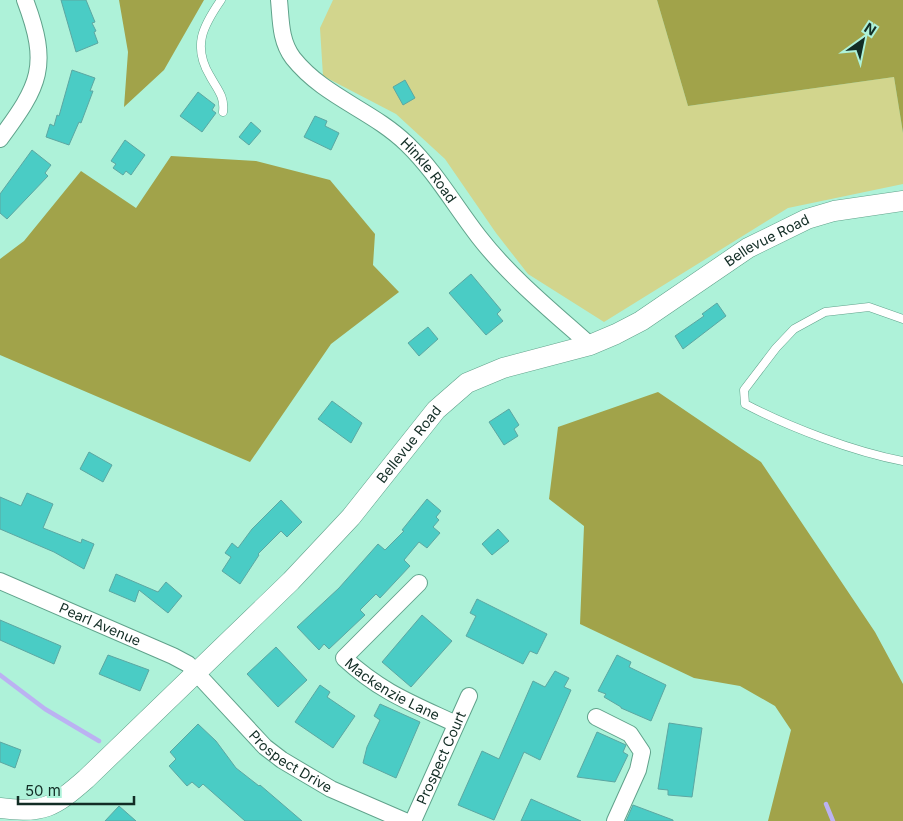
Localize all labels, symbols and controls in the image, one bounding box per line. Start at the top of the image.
north arrow [838,15,888,65]
text: N [861,19,879,39]
street label: Hinkle Road [397,134,460,206]
street label: Bellevue Road [721,210,812,270]
street label: Bellevue Road [372,402,444,486]
street label: Pearl Avenue [57,599,144,649]
street label: Mackenzie Lane [342,654,443,723]
street label: Prospect Court [413,708,469,807]
street label: Prospect Drive [246,726,335,796]
scale bar [18,774,134,806]
text: 50 m [25,781,61,800]

